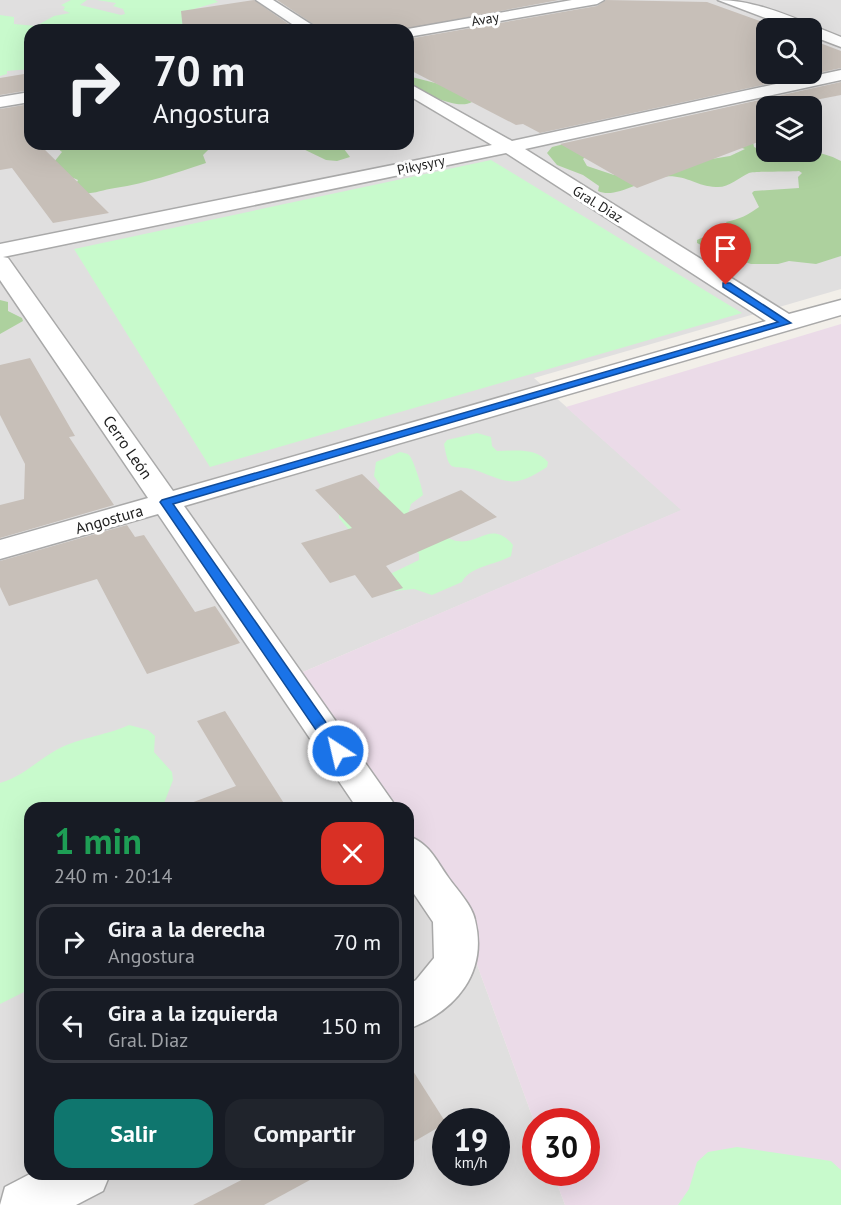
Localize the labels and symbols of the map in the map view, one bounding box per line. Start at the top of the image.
street label: Avay [470,8,501,30]
street label: Pikysyry [395,151,447,179]
street label: Gral. Diaz [569,181,627,227]
pin [700,223,751,285]
street label: Cerro León [99,411,157,483]
street label: Angostura [73,500,145,538]
position arrow [306,719,370,783]
speed limit sign: 30 [522,1108,600,1186]

